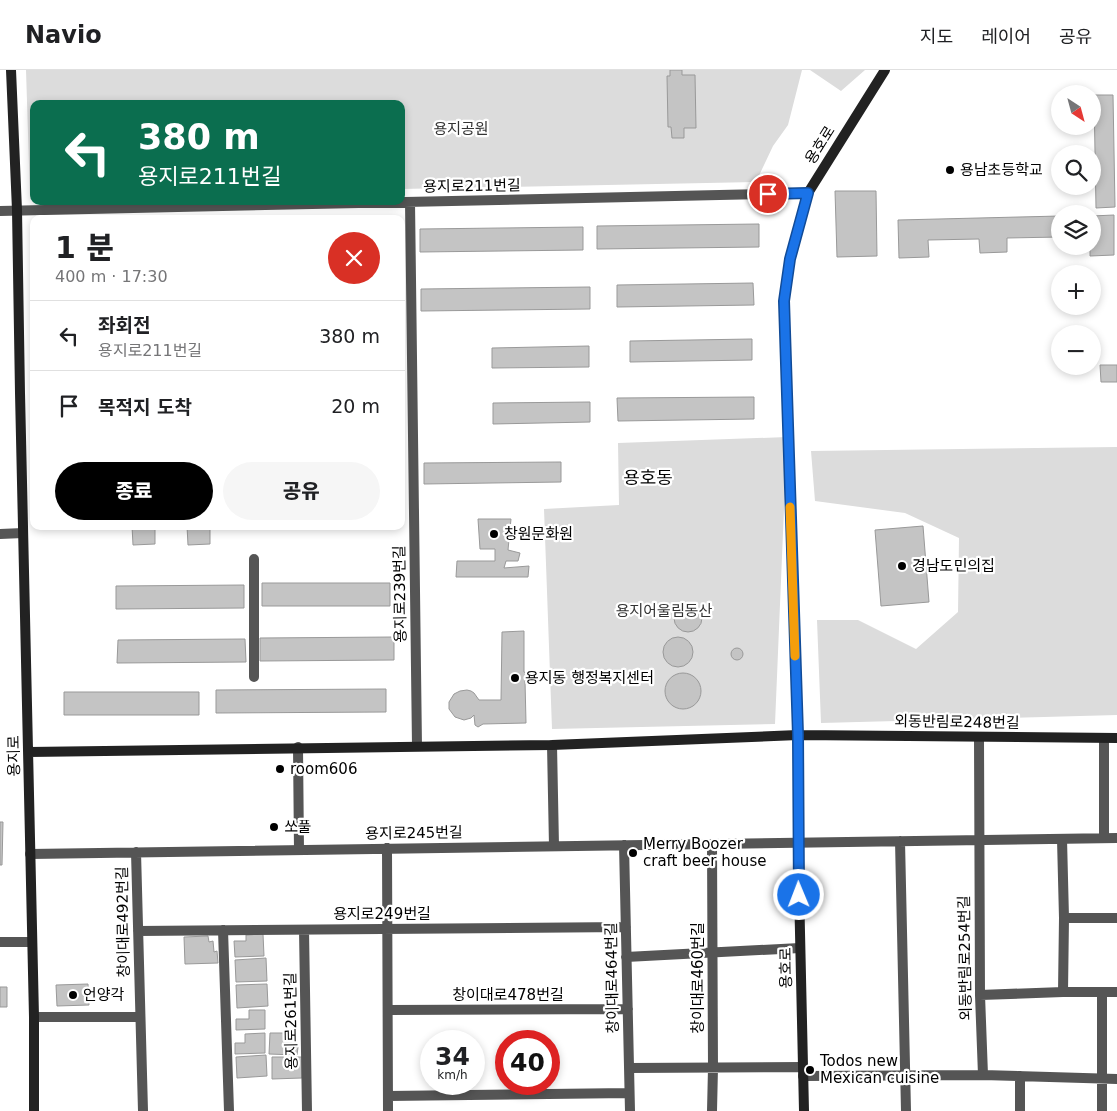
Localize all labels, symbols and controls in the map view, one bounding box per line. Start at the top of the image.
text: Navio [25,21,102,49]
text: 지도 [920,26,953,47]
text: 레이어 [981,26,1031,47]
text: 공유 [1059,26,1092,47]
north arrow [1051,85,1101,135]
map controls [1051,85,1101,375]
text: 380 m [138,117,260,157]
icon: left [55,120,120,185]
park label: 용지공원 [433,120,489,138]
street label: 용호로 [801,123,839,167]
button: search [1051,145,1101,195]
place label: 용남초등학교 [960,161,1043,179]
text: 용지로211번길 [138,164,281,189]
marker: 용남초등학교 [944,164,956,176]
pin [747,173,789,215]
street label: 용지로211번길 [423,176,521,196]
icon: arrive [754,180,782,208]
button: layers [1051,205,1101,255]
text: 1 분 [55,230,114,265]
button: close [328,232,380,284]
button: + [1051,265,1101,315]
text: 400 m · 17:30 [55,267,168,286]
text: 좌회전 [98,314,150,336]
icon: left [55,322,83,350]
text: 380 m [319,325,380,347]
button: − [1051,325,1101,375]
text: 용지로211번길 [98,341,202,360]
icon: arrive [55,392,83,420]
text: 20 m [331,395,380,417]
text: 목적지 도착 [98,396,192,418]
button: 종료 [55,462,213,520]
button: 공유 [223,462,380,520]
district label: 용호동 [623,467,673,488]
place label: 창원문화원 [504,525,573,543]
marker: 창원문화원 [488,528,500,540]
street label: 용지로239번길 [390,545,410,643]
place label: 경남도민의집 [912,557,995,575]
marker: 경남도민의집 [896,560,908,572]
park label: 용지어울림동산 [616,602,712,620]
place label: 용지동 행정복지센터 [525,669,654,687]
marker: 용지동 행정복지센터 [509,672,521,684]
street label: 외동반림로248번길 [894,712,1020,732]
street label: 용지로 [5,735,23,777]
place label: room606 [290,760,357,778]
marker: room606 [274,763,286,775]
place label: 쏘풀 [284,818,312,836]
marker: 쏘풀 [268,821,280,833]
street label: 용지로245번길 [365,823,463,843]
place label: Merry Boozer craft beer house [643,835,766,870]
marker: Merry Boozer craft beer house [627,847,639,859]
street label: 창이대로492번길 [113,866,133,978]
position arrow [772,868,824,920]
street label: 외동반림로254번길 [955,895,975,1021]
street label: 용지로249번길 [333,905,431,923]
street label: 창이대로464번길 [602,922,622,1034]
street label: 창이대로460번길 [689,922,707,1034]
street label: 용호로 [777,947,795,989]
street label: 용지로261번길 [281,972,301,1070]
place label: 언양각 [83,986,125,1004]
street label: 창이대로478번길 [452,986,564,1004]
marker: 언양각 [67,989,79,1001]
speed limit sign: 40 [495,1030,560,1095]
text: 34 [435,1042,470,1071]
place label: Todos new Mexican cuisine [819,1052,939,1087]
marker: Todos new Mexican cuisine [804,1064,816,1076]
text: km/h [437,1068,468,1082]

